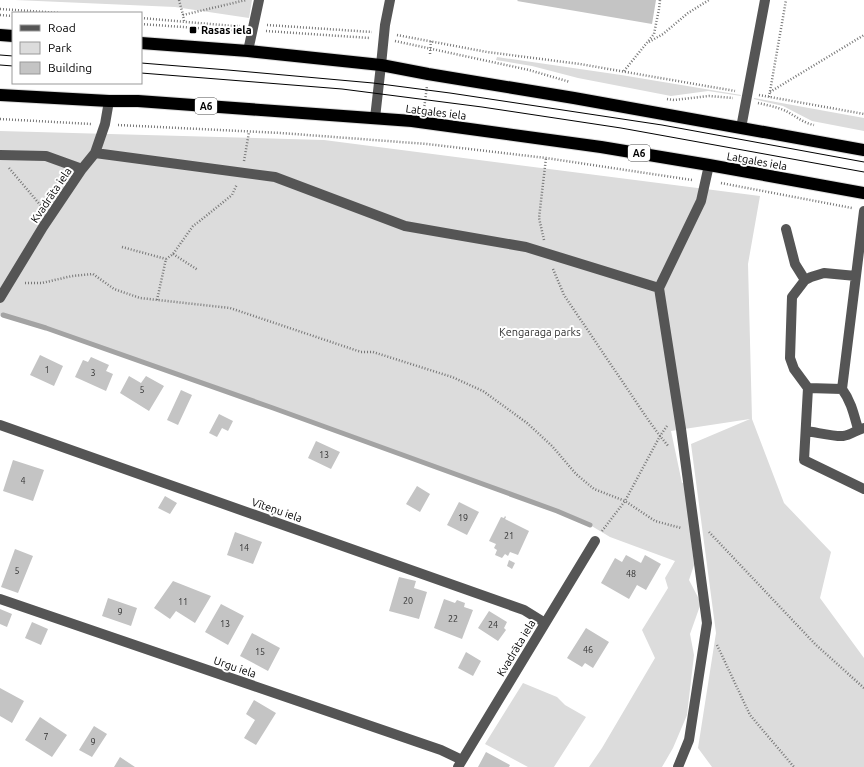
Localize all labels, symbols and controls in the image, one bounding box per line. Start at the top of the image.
legend [12,12,142,84]
text: Road [48,21,76,34]
place label: Rasas iela [201,24,252,36]
marker: Rasas iela [188,25,198,35]
text: Park [48,41,72,54]
text: Building [48,61,92,74]
road number: A6 [195,98,217,114]
street label: Latgales iela [405,102,467,122]
road number: A6 [628,145,650,161]
street label: Latgales iela [726,150,788,172]
street label: Kvadrāta iela [28,165,74,225]
park label: Ķengaraga parks [499,326,581,338]
house number: 1 [44,365,50,375]
house number: 3 [90,368,96,378]
house number: 5 [139,385,145,395]
house number: 13 [319,450,329,460]
house number: 4 [20,476,26,486]
street label: Vīteņu iela [250,496,304,524]
house number: 19 [458,513,468,523]
house number: 21 [504,531,514,541]
house number: 14 [239,543,249,553]
house number: 5 [14,566,20,576]
house number: 48 [626,569,636,579]
house number: 20 [403,596,413,606]
house number: 11 [178,597,188,607]
house number: 9 [117,607,123,617]
house number: 22 [448,614,458,624]
street label: Kvadrāta iela [494,618,538,678]
house number: 13 [220,619,230,629]
house number: 24 [488,620,498,630]
house number: 46 [583,645,593,655]
house number: 15 [255,647,265,657]
street label: Urgu iela [212,654,258,680]
house number: 7 [43,732,49,742]
house number: 9 [90,737,96,747]

